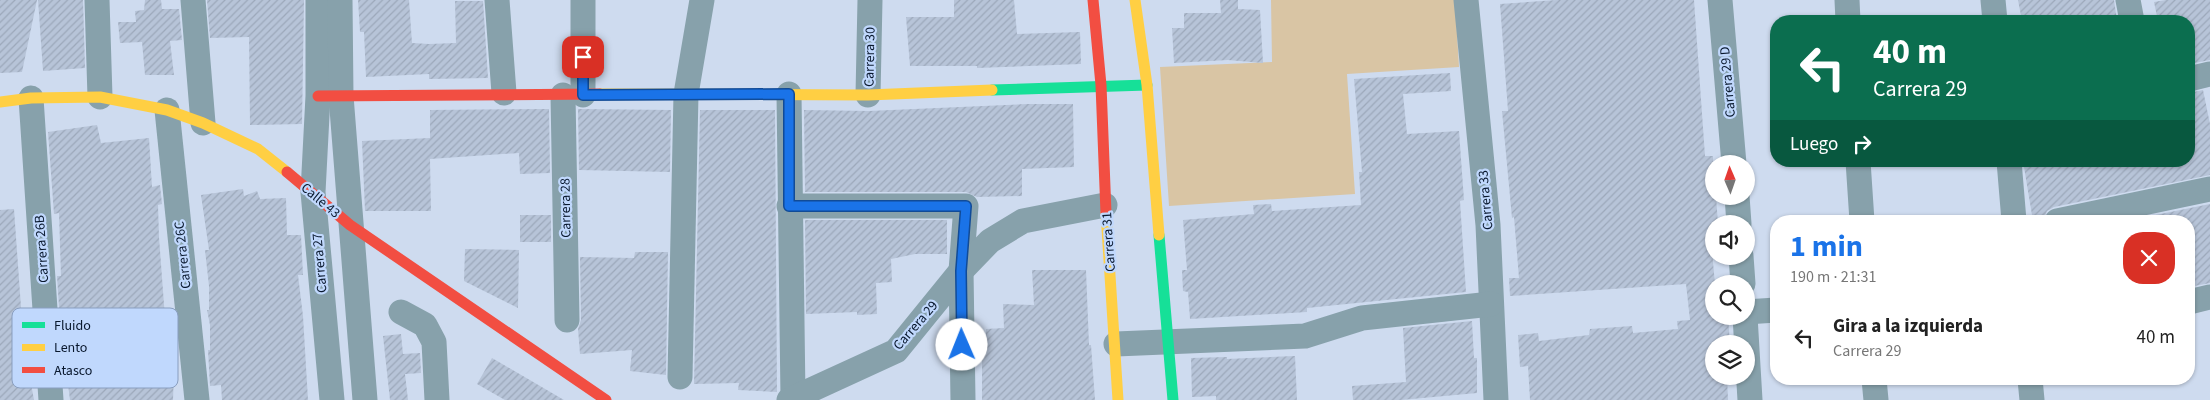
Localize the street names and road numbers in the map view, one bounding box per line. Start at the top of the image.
street label: Carrera 30 [859,27,881,87]
street label: Carrera 29 D [1715,46,1741,118]
street label: Carrera 33 [1473,169,1499,231]
street label: Calle 43 [296,178,344,223]
street label: Carrera 28 [555,178,577,238]
street label: Carrera 31 [1097,211,1121,272]
street label: Carrera 26B [30,214,54,284]
street label: Carrera 26C [170,220,196,290]
street label: Carrera 27 [307,232,333,294]
street label: Carrera 29 [889,296,943,355]

